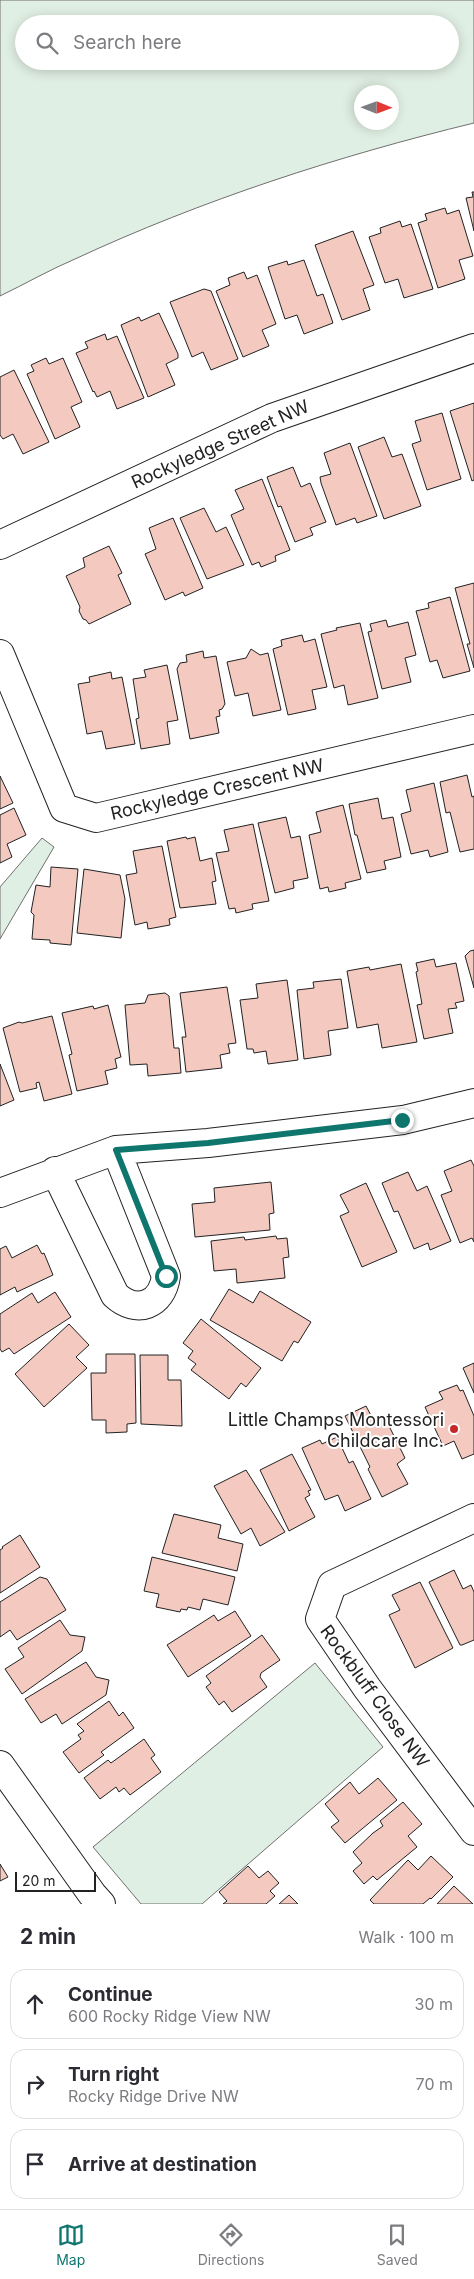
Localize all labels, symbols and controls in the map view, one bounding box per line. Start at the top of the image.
search box [15,15,459,70]
icon: search [33,29,61,57]
text: Search here [73,31,182,54]
north arrow [354,85,399,130]
street label: Rockyledge Street NW [128,395,312,493]
street label: Rockyledge Crescent NW [108,754,326,824]
route end [391,1109,414,1132]
route start [155,1265,178,1288]
place label: Little Champs Montessori Childcare Inc. [228,1409,444,1451]
marker: Little Champs Montessori Childcare Inc. [448,1423,460,1435]
street label: Rockbluff Close NW [316,1621,434,1771]
scale bar [15,1869,96,1892]
text: 20 m [22,1872,56,1889]
text: 2 min [20,1924,76,1949]
text: Walk · 100 m [359,1927,454,1947]
text: Continue [68,1983,153,2006]
icon: ahead [21,1990,49,2018]
text: 30 m [415,1994,453,2014]
text: 600 Rocky Ridge View NW [68,2006,271,2026]
text: Turn right [68,2063,159,2086]
icon: right [21,2070,49,2098]
text: 70 m [416,2074,453,2094]
text: Rocky Ridge Drive NW [68,2086,239,2106]
icon: arrive [21,2150,49,2178]
text: Arrive at destination [68,2153,257,2176]
tab: Map [56,2221,85,2268]
tab: Directions [198,2221,264,2268]
tab: Saved [377,2221,418,2268]

